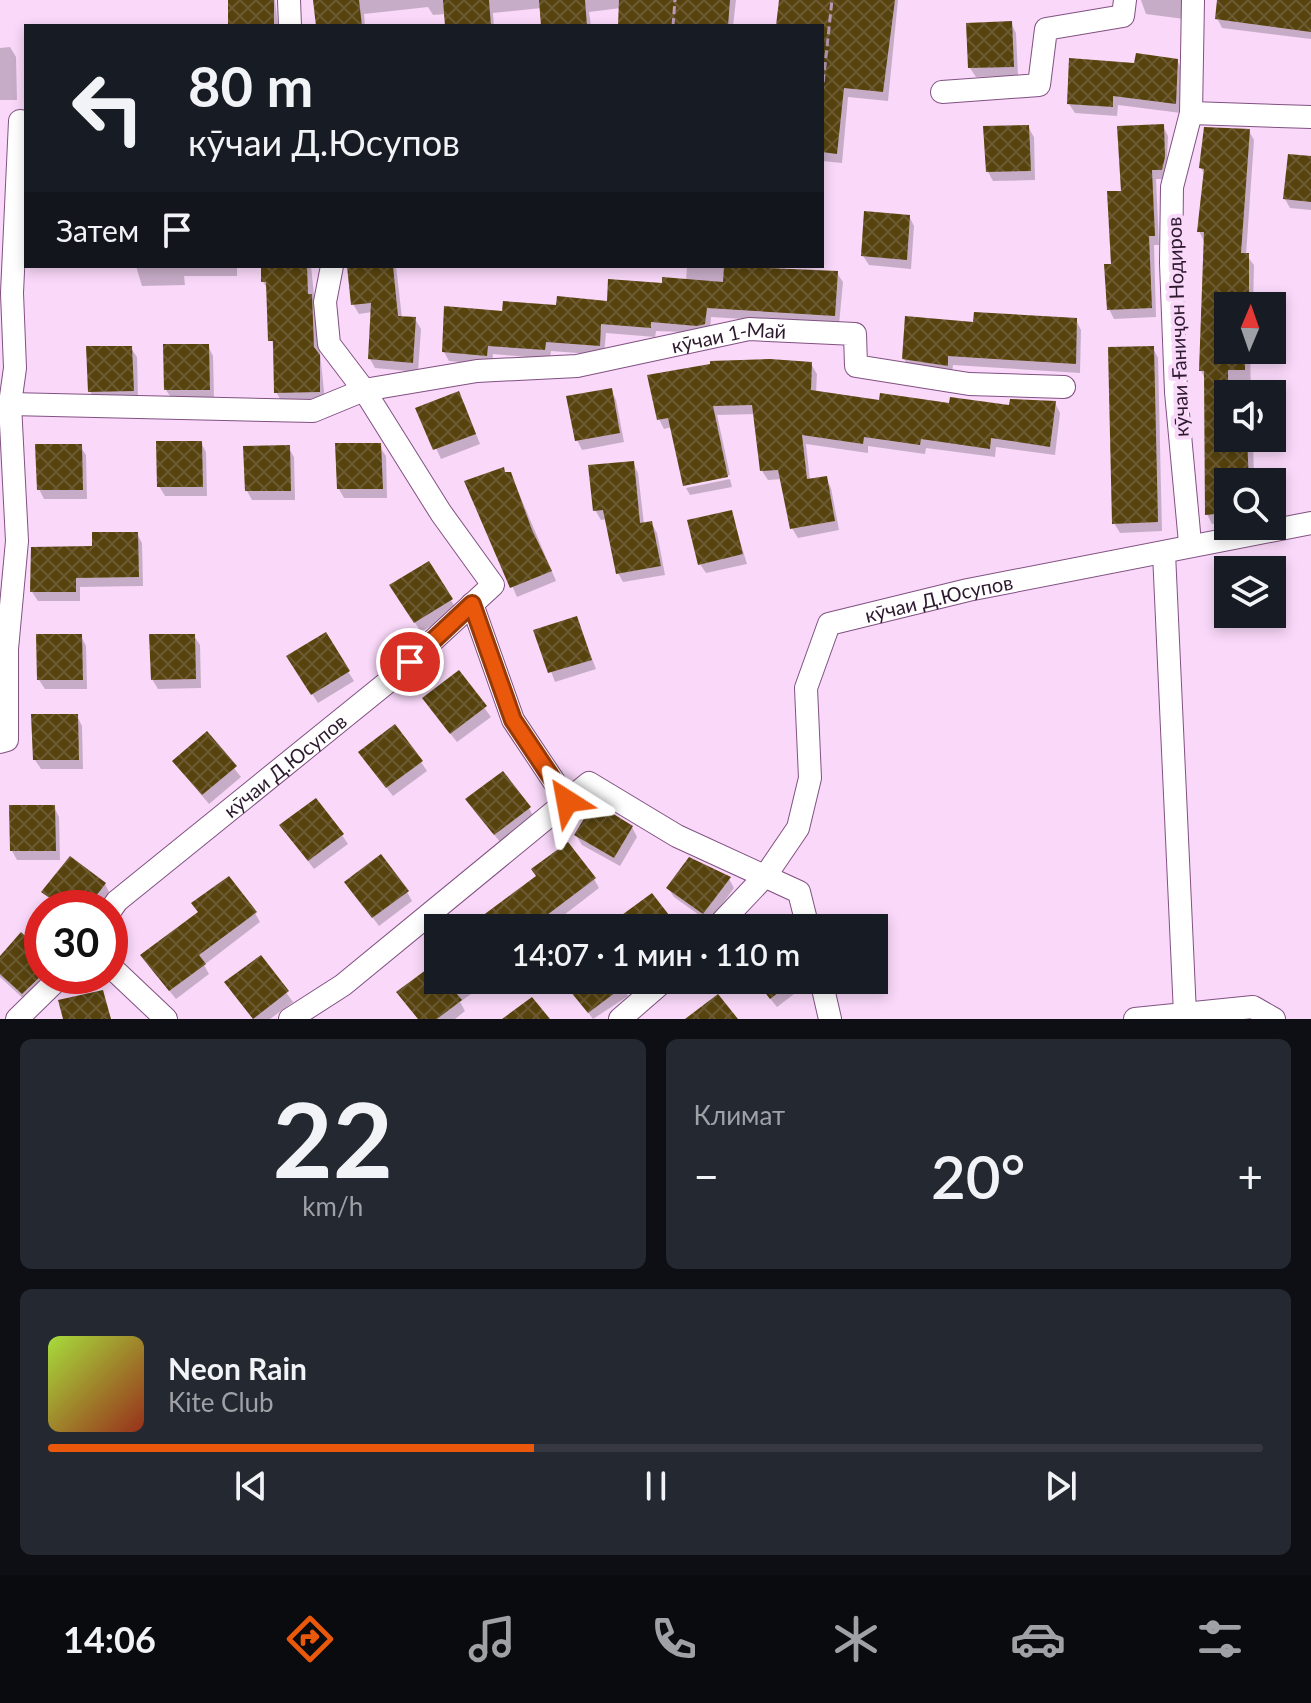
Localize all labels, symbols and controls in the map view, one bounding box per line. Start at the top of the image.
text: 80 m [188,52,313,119]
icon: left [56,56,160,160]
text: кӯчаи Д.Юсупов [188,120,460,164]
icon: arrive [155,208,199,252]
text: Затем [56,212,139,248]
street label: кӯчаи Ғаниҷон Нодиров [1161,216,1193,437]
north arrow [1214,292,1286,364]
map controls [1214,292,1286,628]
street label: кӯчаи 1-Май [669,317,787,357]
button: sound [1214,380,1286,452]
button: search [1214,468,1286,540]
button: layers [1214,556,1286,628]
street label: кӯчаи Д.Юсупов [862,570,1015,627]
pin [376,628,444,696]
icon: arrive [388,640,432,684]
street label: кӯчаи Д.Юсупов [218,708,351,822]
position arrow [525,759,609,843]
speed limit sign: 30 [24,890,128,994]
text: 14:07 · 1 мин · 110 m [512,936,800,972]
text: 22 [272,1075,393,1200]
text: Климат [694,1099,785,1131]
text: 20° [931,1140,1026,1212]
text: − [694,1150,719,1202]
text: + [1237,1150,1263,1202]
text: km/h [302,1190,363,1222]
text: Neon Rain [168,1350,307,1386]
text: Kite Club [168,1386,274,1418]
icon: previous [229,1464,273,1508]
icon: pause [634,1464,678,1508]
icon: next [1039,1464,1083,1508]
icon: directions [282,1611,338,1667]
icon: music [464,1611,520,1667]
icon: phone [646,1611,702,1667]
icon: climate [828,1611,884,1667]
icon: car [1010,1611,1066,1667]
icon: filters [1192,1611,1248,1667]
text: 14:06 [63,1617,156,1661]

